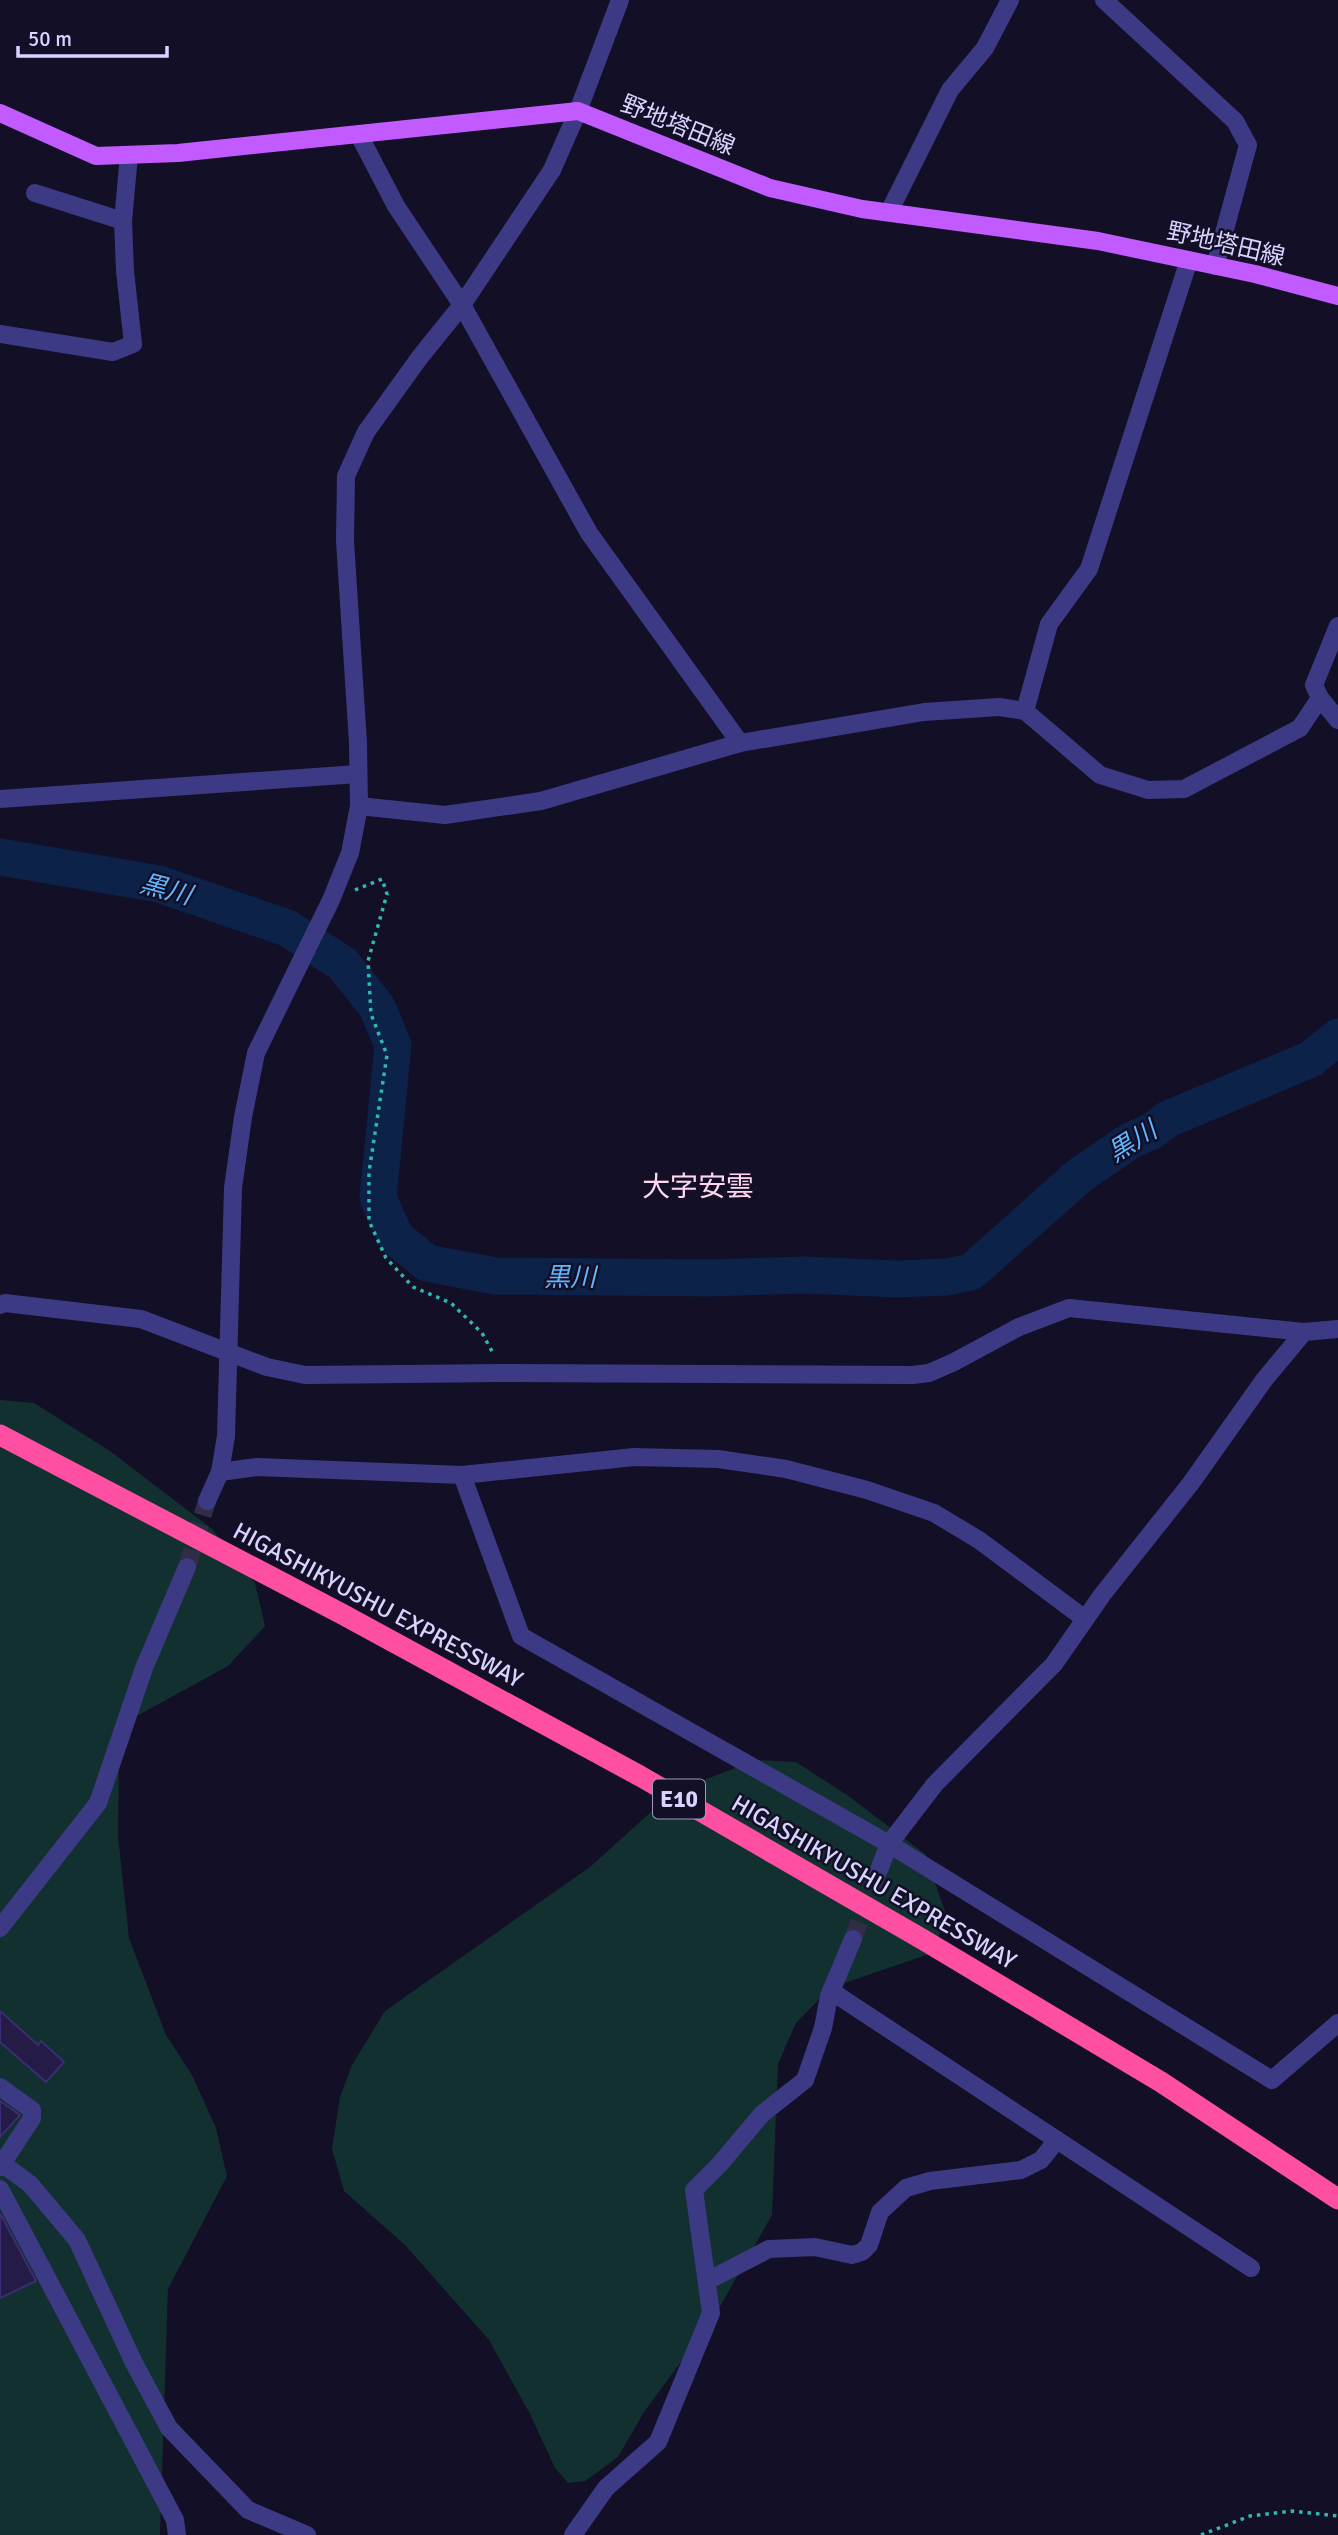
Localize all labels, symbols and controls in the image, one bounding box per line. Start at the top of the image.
scale bar [18,14,166,58]
text: 50 m [28,26,72,52]
street label: 野地塔田線 [617,89,739,161]
street label: 野地塔田線 [1164,216,1288,272]
water label: 黒川 [136,868,198,913]
water label: 黒川 [1102,1113,1166,1169]
district label: 大字安雲 [642,1170,754,1204]
water label: 黒川 [544,1262,599,1294]
street label: HIGASHIKYUSHU EXPRESSWAY [228,1516,528,1694]
road number: E10 [653,1780,705,1818]
street label: HIGASHIKYUSHU EXPRESSWAY [726,1788,1022,1976]

